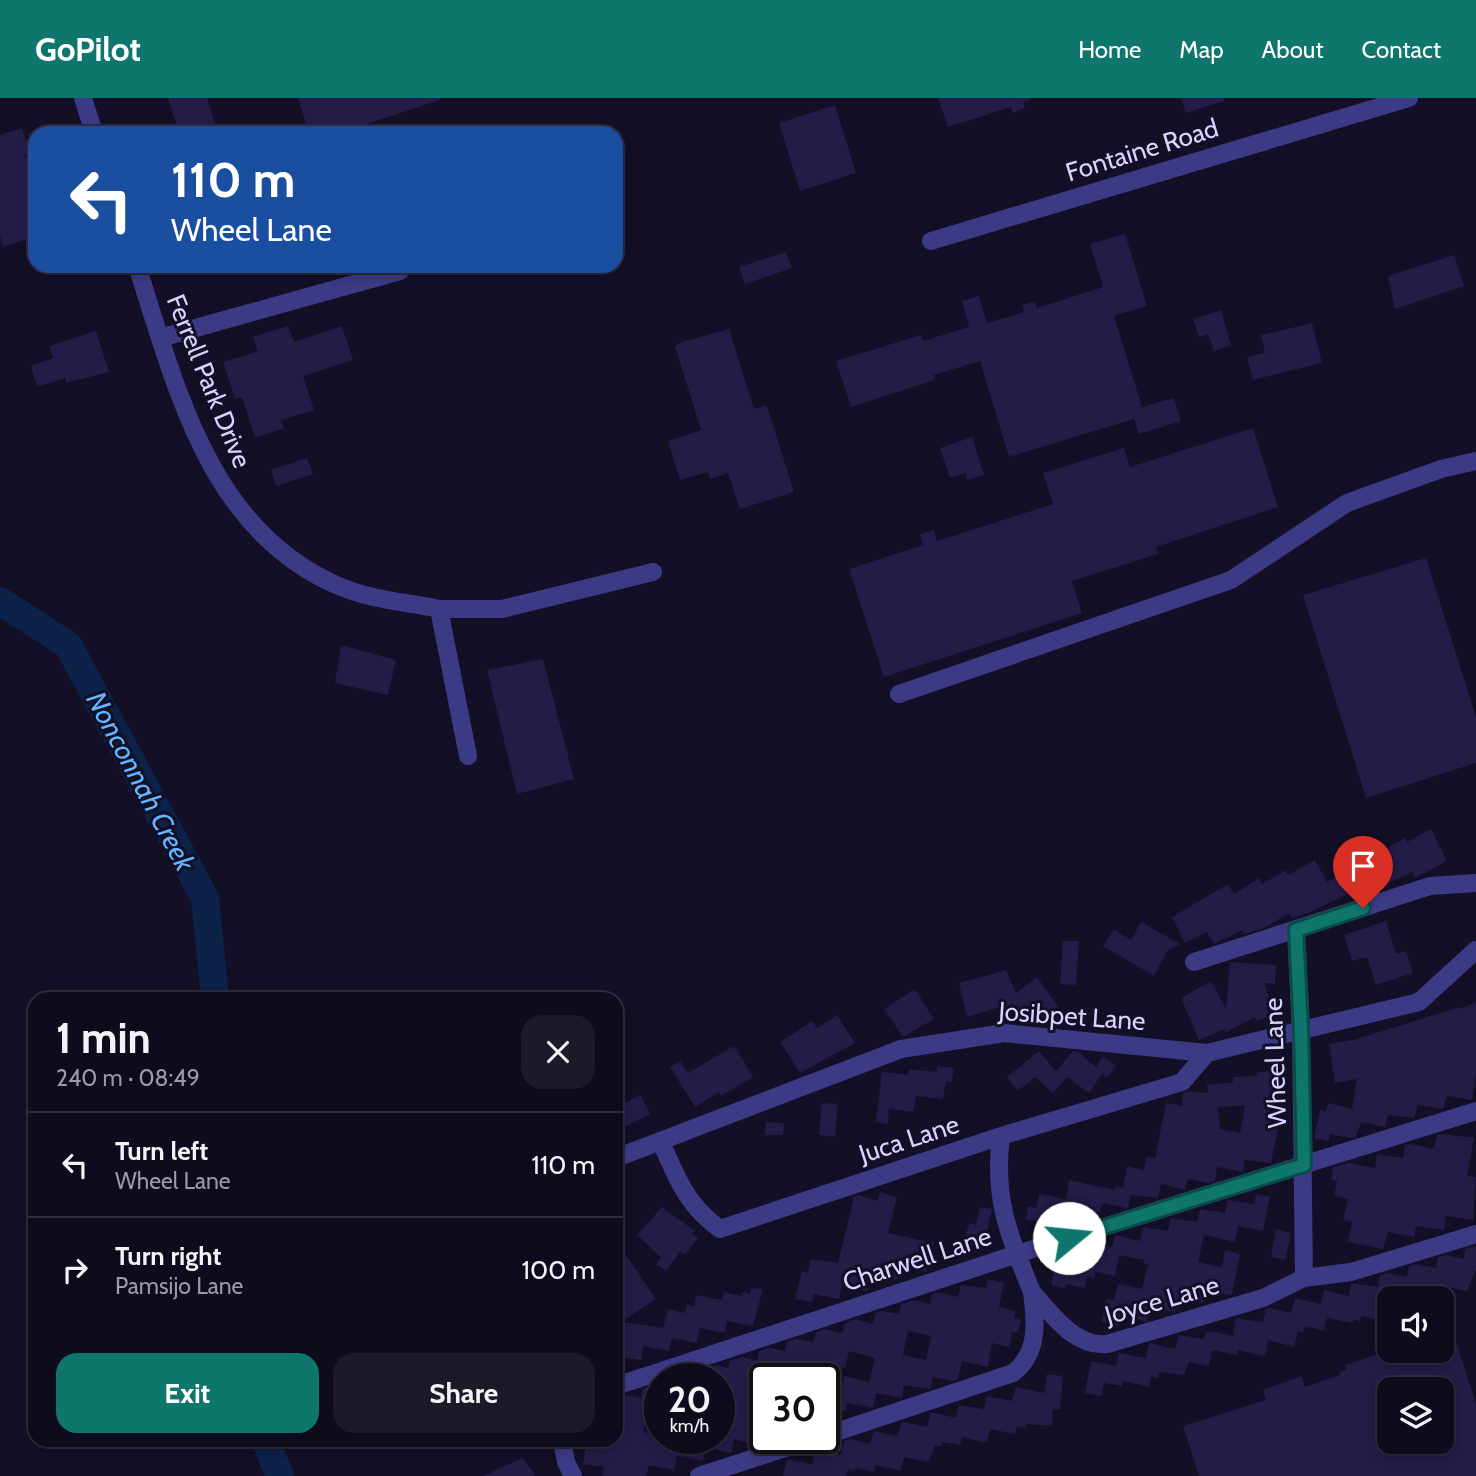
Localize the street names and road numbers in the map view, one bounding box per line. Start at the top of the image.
street label: Fontaine Road [1062,112,1222,188]
street label: Ferrell Park Drive [160,290,258,472]
street label: Josibpet Lane [997,995,1146,1037]
street label: Wheel Lane [1257,997,1293,1129]
street label: Juca Lane [854,1108,963,1171]
street label: Charwell Lane [839,1220,995,1298]
street label: Joyce Lane [1100,1268,1223,1332]

